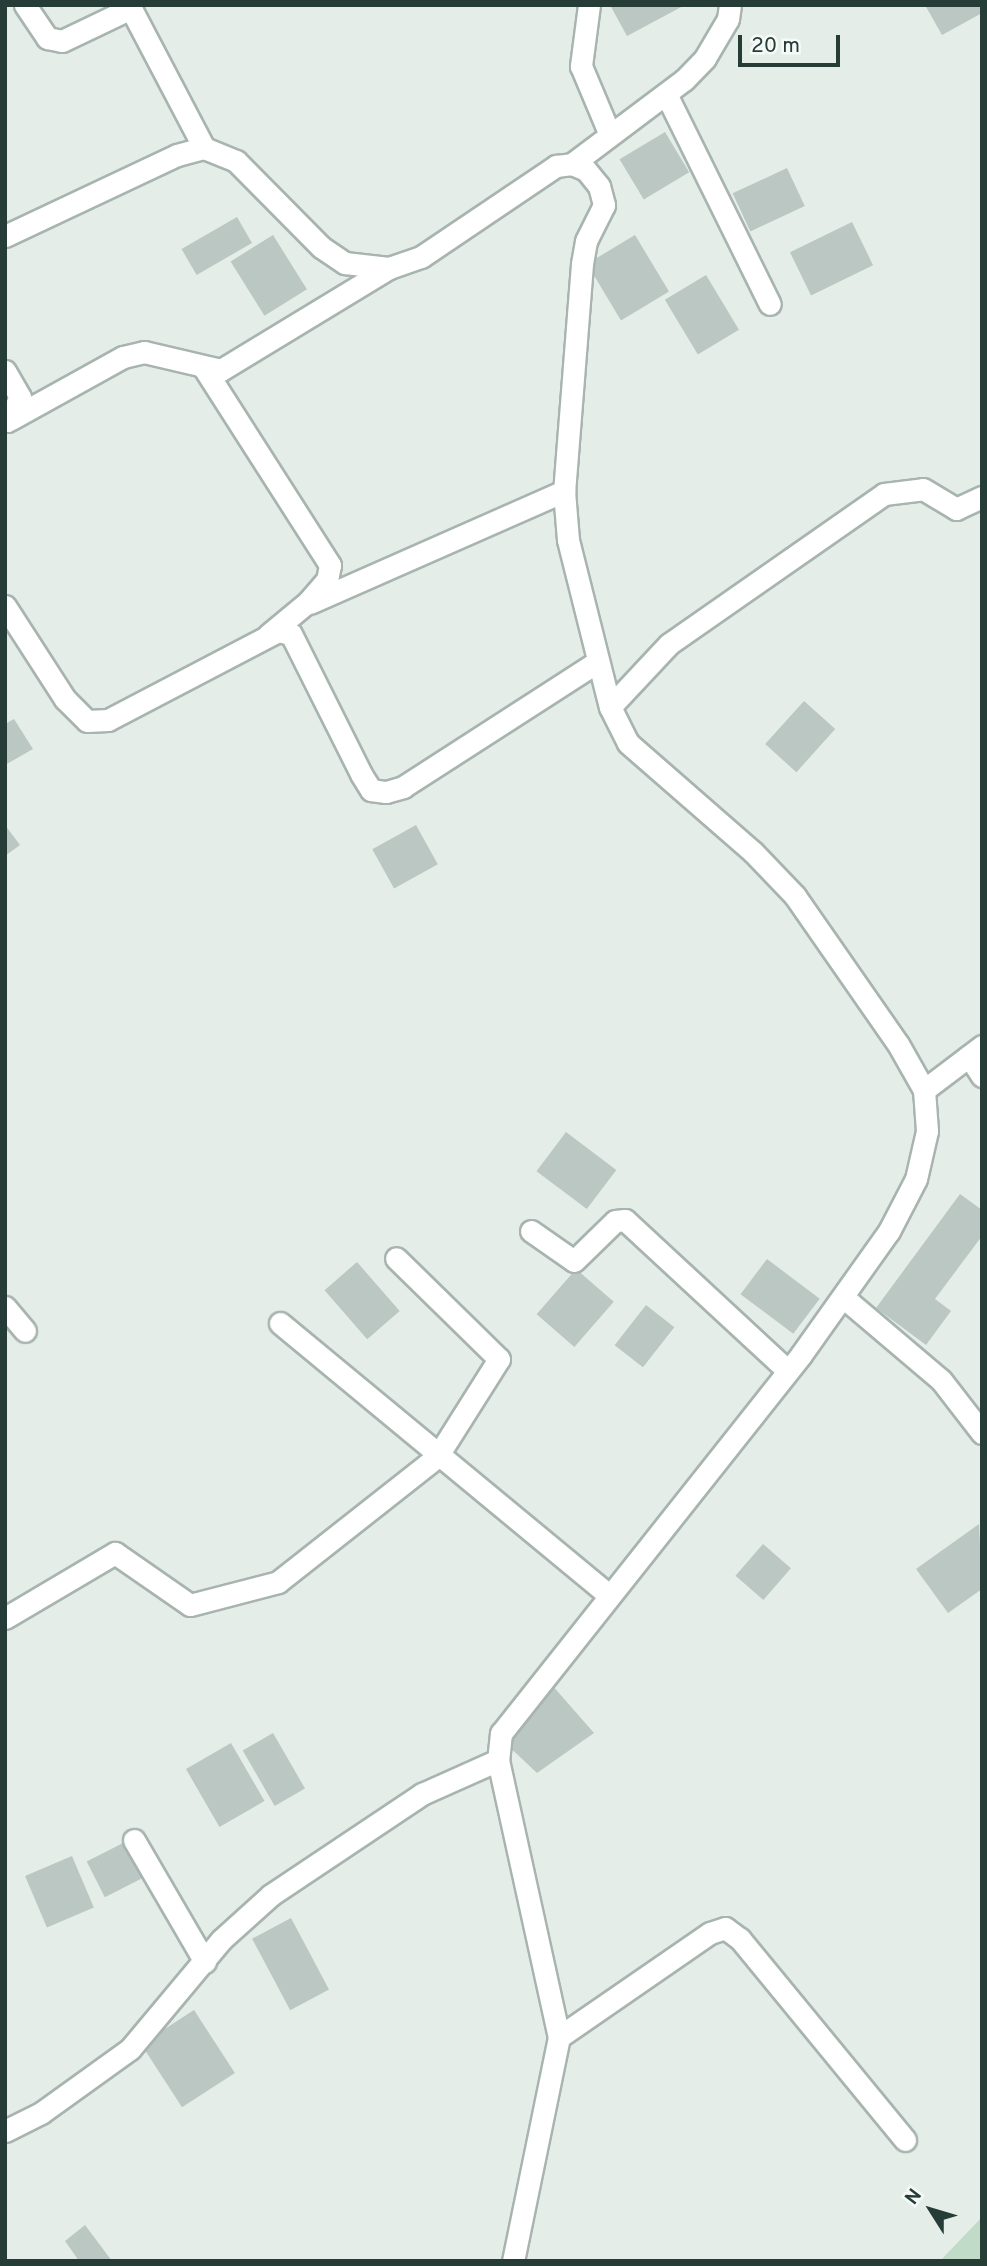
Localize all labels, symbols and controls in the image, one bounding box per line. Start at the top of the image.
scale bar [742,21,844,65]
text: 20 m [751,33,800,60]
north arrow [896,2175,966,2245]
text: N [901,2185,928,2210]

